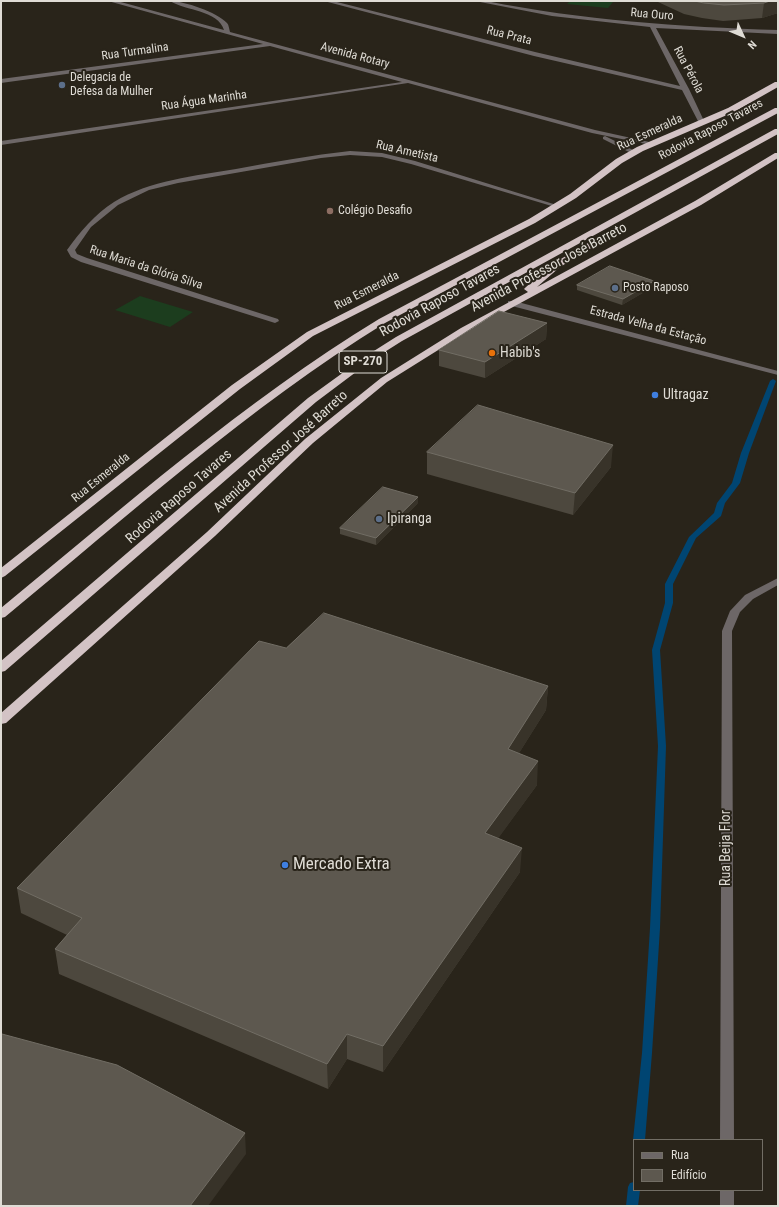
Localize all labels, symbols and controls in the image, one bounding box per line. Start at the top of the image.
street label: Rua Ouro [630,6,674,24]
north arrow [723,16,763,56]
street label: Rua Prata [485,23,533,49]
text: N [745,38,759,52]
street label: Rua Turmalina [100,40,170,64]
street label: Avenida Rotary [319,40,391,72]
street label: Rua Pérola [670,44,706,96]
place label: Delegacia de Defesa da Mulher [70,71,153,99]
marker: Delegacia de Defesa da Mulher [57,80,67,90]
street label: Rua Água Marinha [160,88,248,114]
street label: Rodovia Raposo Tavares [657,96,765,164]
street label: Rua Esmeralda [615,112,685,154]
street label: Rua Ametista [375,138,439,166]
place label: Colégio Desafio [338,204,412,218]
marker: Colégio Desafio [325,206,335,216]
street label: Avenida Professor José Barreto [468,220,630,316]
street label: Rua Maria da Glória Silva [88,243,204,293]
street label: Rodovia Raposo Tavares [377,261,503,341]
street label: Rua Esmeralda [332,269,402,313]
place label: Posto Raposo [623,281,689,295]
marker: Posto Raposo [610,283,620,293]
street label: Estrada Velha da Estação [588,303,708,349]
place label: Habib's [500,345,540,361]
marker: Habib's [487,348,497,358]
road number: SP-270 [339,351,387,373]
street label: Avenida Professor José Barreto [211,387,351,517]
place label: Ultragaz [663,387,709,403]
marker: Ultragaz [650,390,660,400]
street label: Rodovia Raposo Tavares [123,446,235,548]
street label: Rua Esmeralda [69,450,133,506]
place label: Ipiranga [387,511,432,527]
marker: Ipiranga [374,514,384,524]
street label: Rua Beija Flor [718,810,734,886]
place label: Mercado Extra [293,855,390,875]
marker: Mercado Extra [280,860,290,870]
legend [633,1139,763,1191]
text: Rua [671,1148,689,1162]
text: Edifício [671,1168,707,1182]

